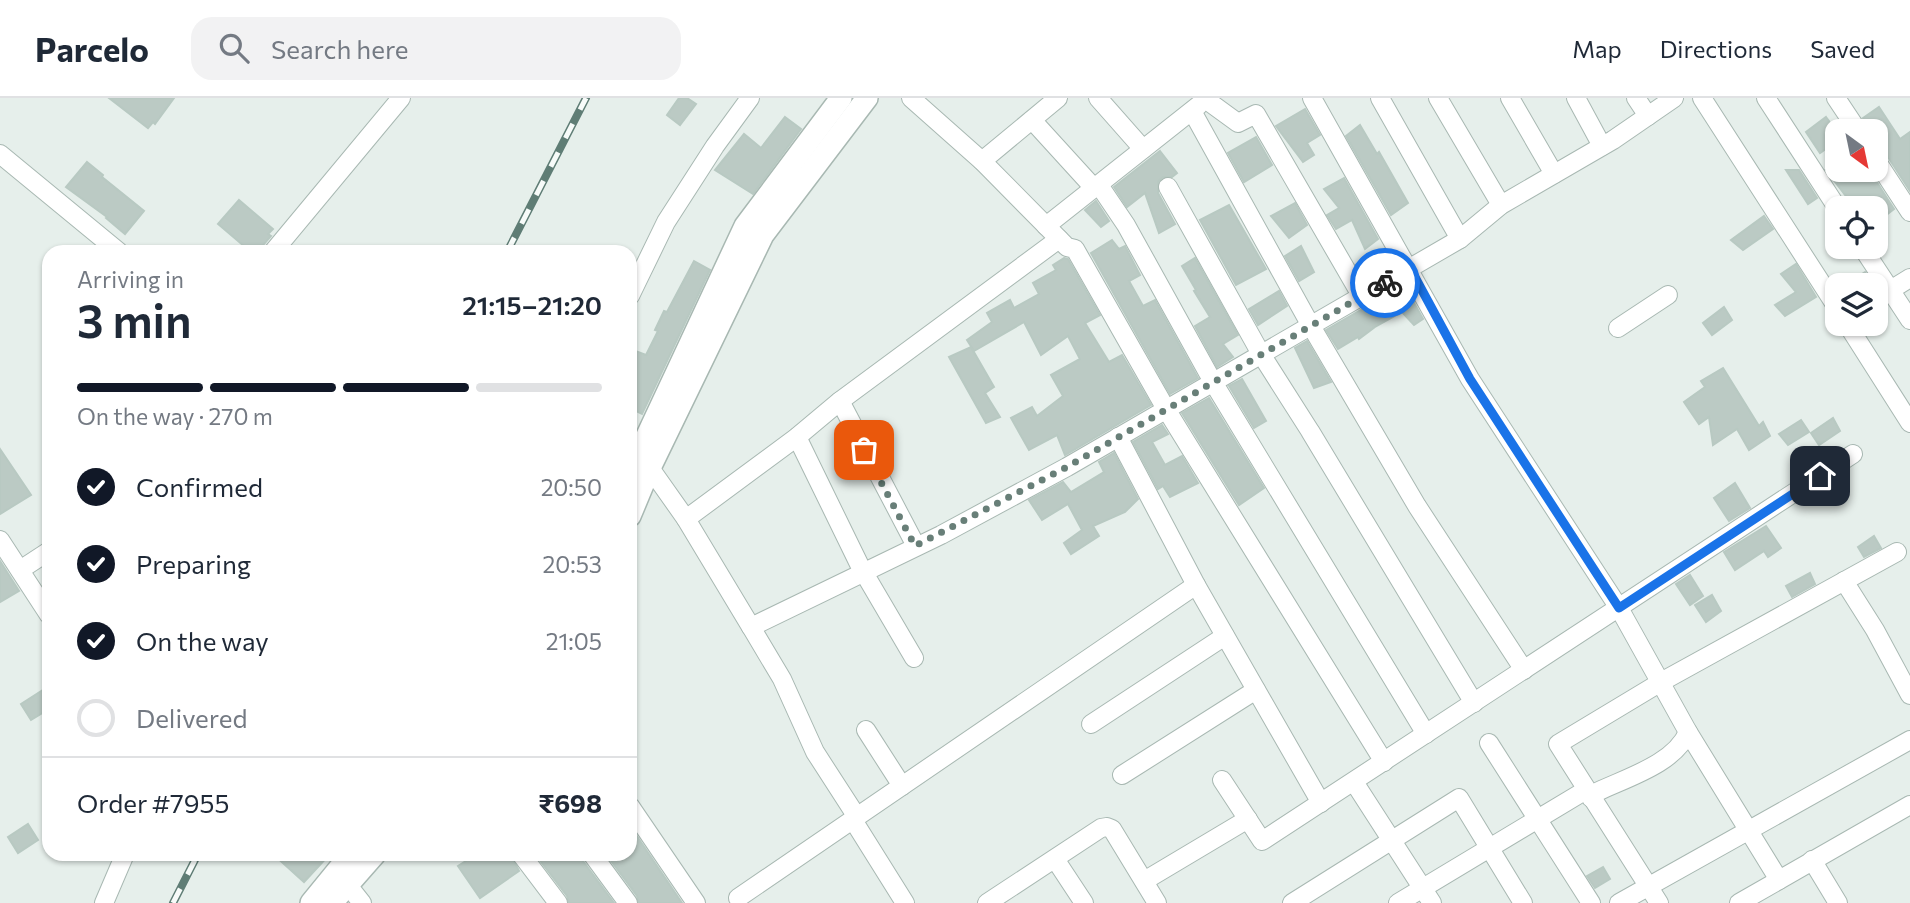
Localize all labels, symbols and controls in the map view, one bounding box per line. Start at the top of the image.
search box [191,17,681,80]
text: Parcelo [35,28,149,69]
icon: search [215,29,253,67]
text: Search here [271,33,409,64]
text: Map [1572,34,1622,63]
text: Directions [1660,34,1772,63]
text: Saved [1810,34,1875,63]
north arrow [1825,119,1888,182]
map controls [1825,119,1888,336]
button: locate [1825,196,1888,259]
courier [1350,248,1420,318]
icon: bike [1366,264,1404,302]
text: Arriving in [77,265,184,293]
button: layers [1825,273,1888,336]
text: 21:15–21:20 [462,289,602,320]
text: 3 min [77,291,192,347]
text: On the way · 270 m [77,402,273,430]
pin [834,420,894,480]
icon: bag [845,431,883,469]
pin [1790,446,1850,506]
icon: home [1801,457,1839,495]
icon: check [77,468,115,506]
text: Confirmed [136,471,263,502]
text: 20:50 [541,473,602,501]
icon: check [77,545,115,583]
text: Preparing [136,548,251,579]
text: 20:53 [543,550,602,578]
icon: check [77,622,115,660]
text: On the way [136,625,269,656]
text: 21:05 [546,627,602,655]
text: Delivered [136,702,247,733]
text: Order #7955 [77,787,229,818]
text: ₹698 [538,787,602,818]

